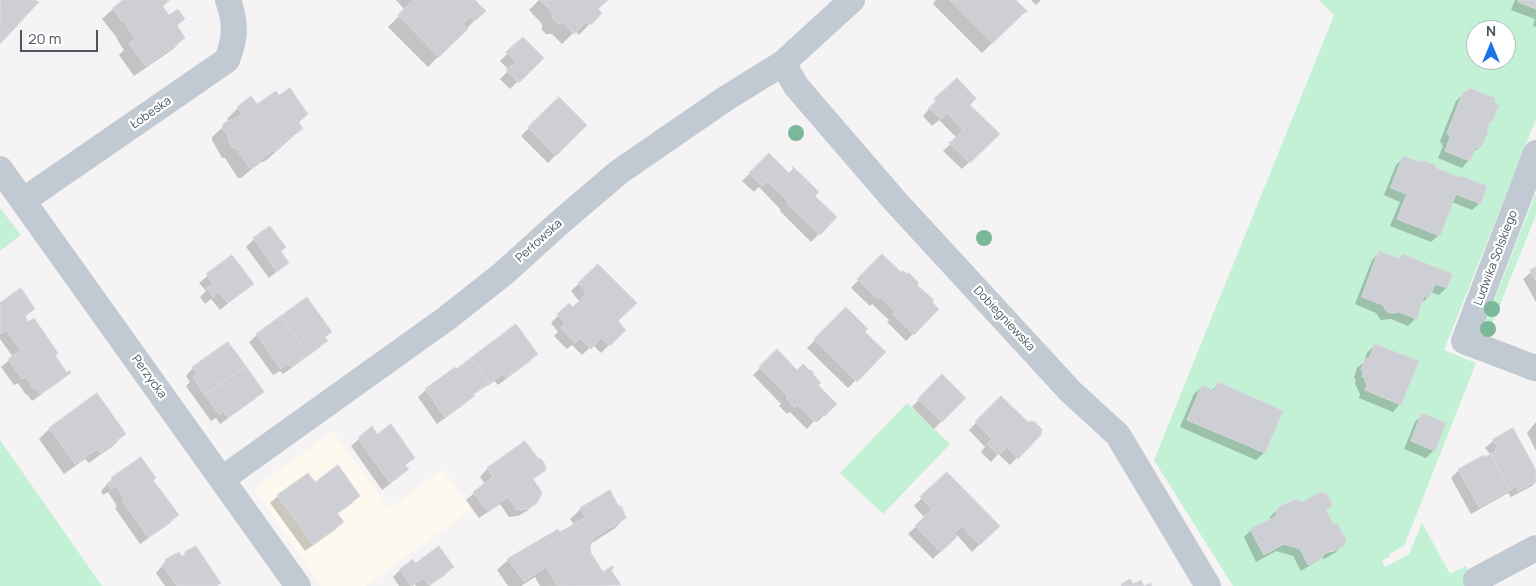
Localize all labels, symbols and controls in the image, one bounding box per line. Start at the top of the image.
scale bar [22,20,100,52]
north arrow [1466,20,1516,70]
text: N [1486,21,1496,40]
text: 20 m [28,28,61,49]
street label: Łobeska [128,94,174,132]
street label: Ludwika Solskiego [1471,208,1521,308]
street label: Perłowska [513,216,565,266]
street label: Dobiegniewska [970,283,1038,355]
street label: Perzycka [128,353,170,401]

